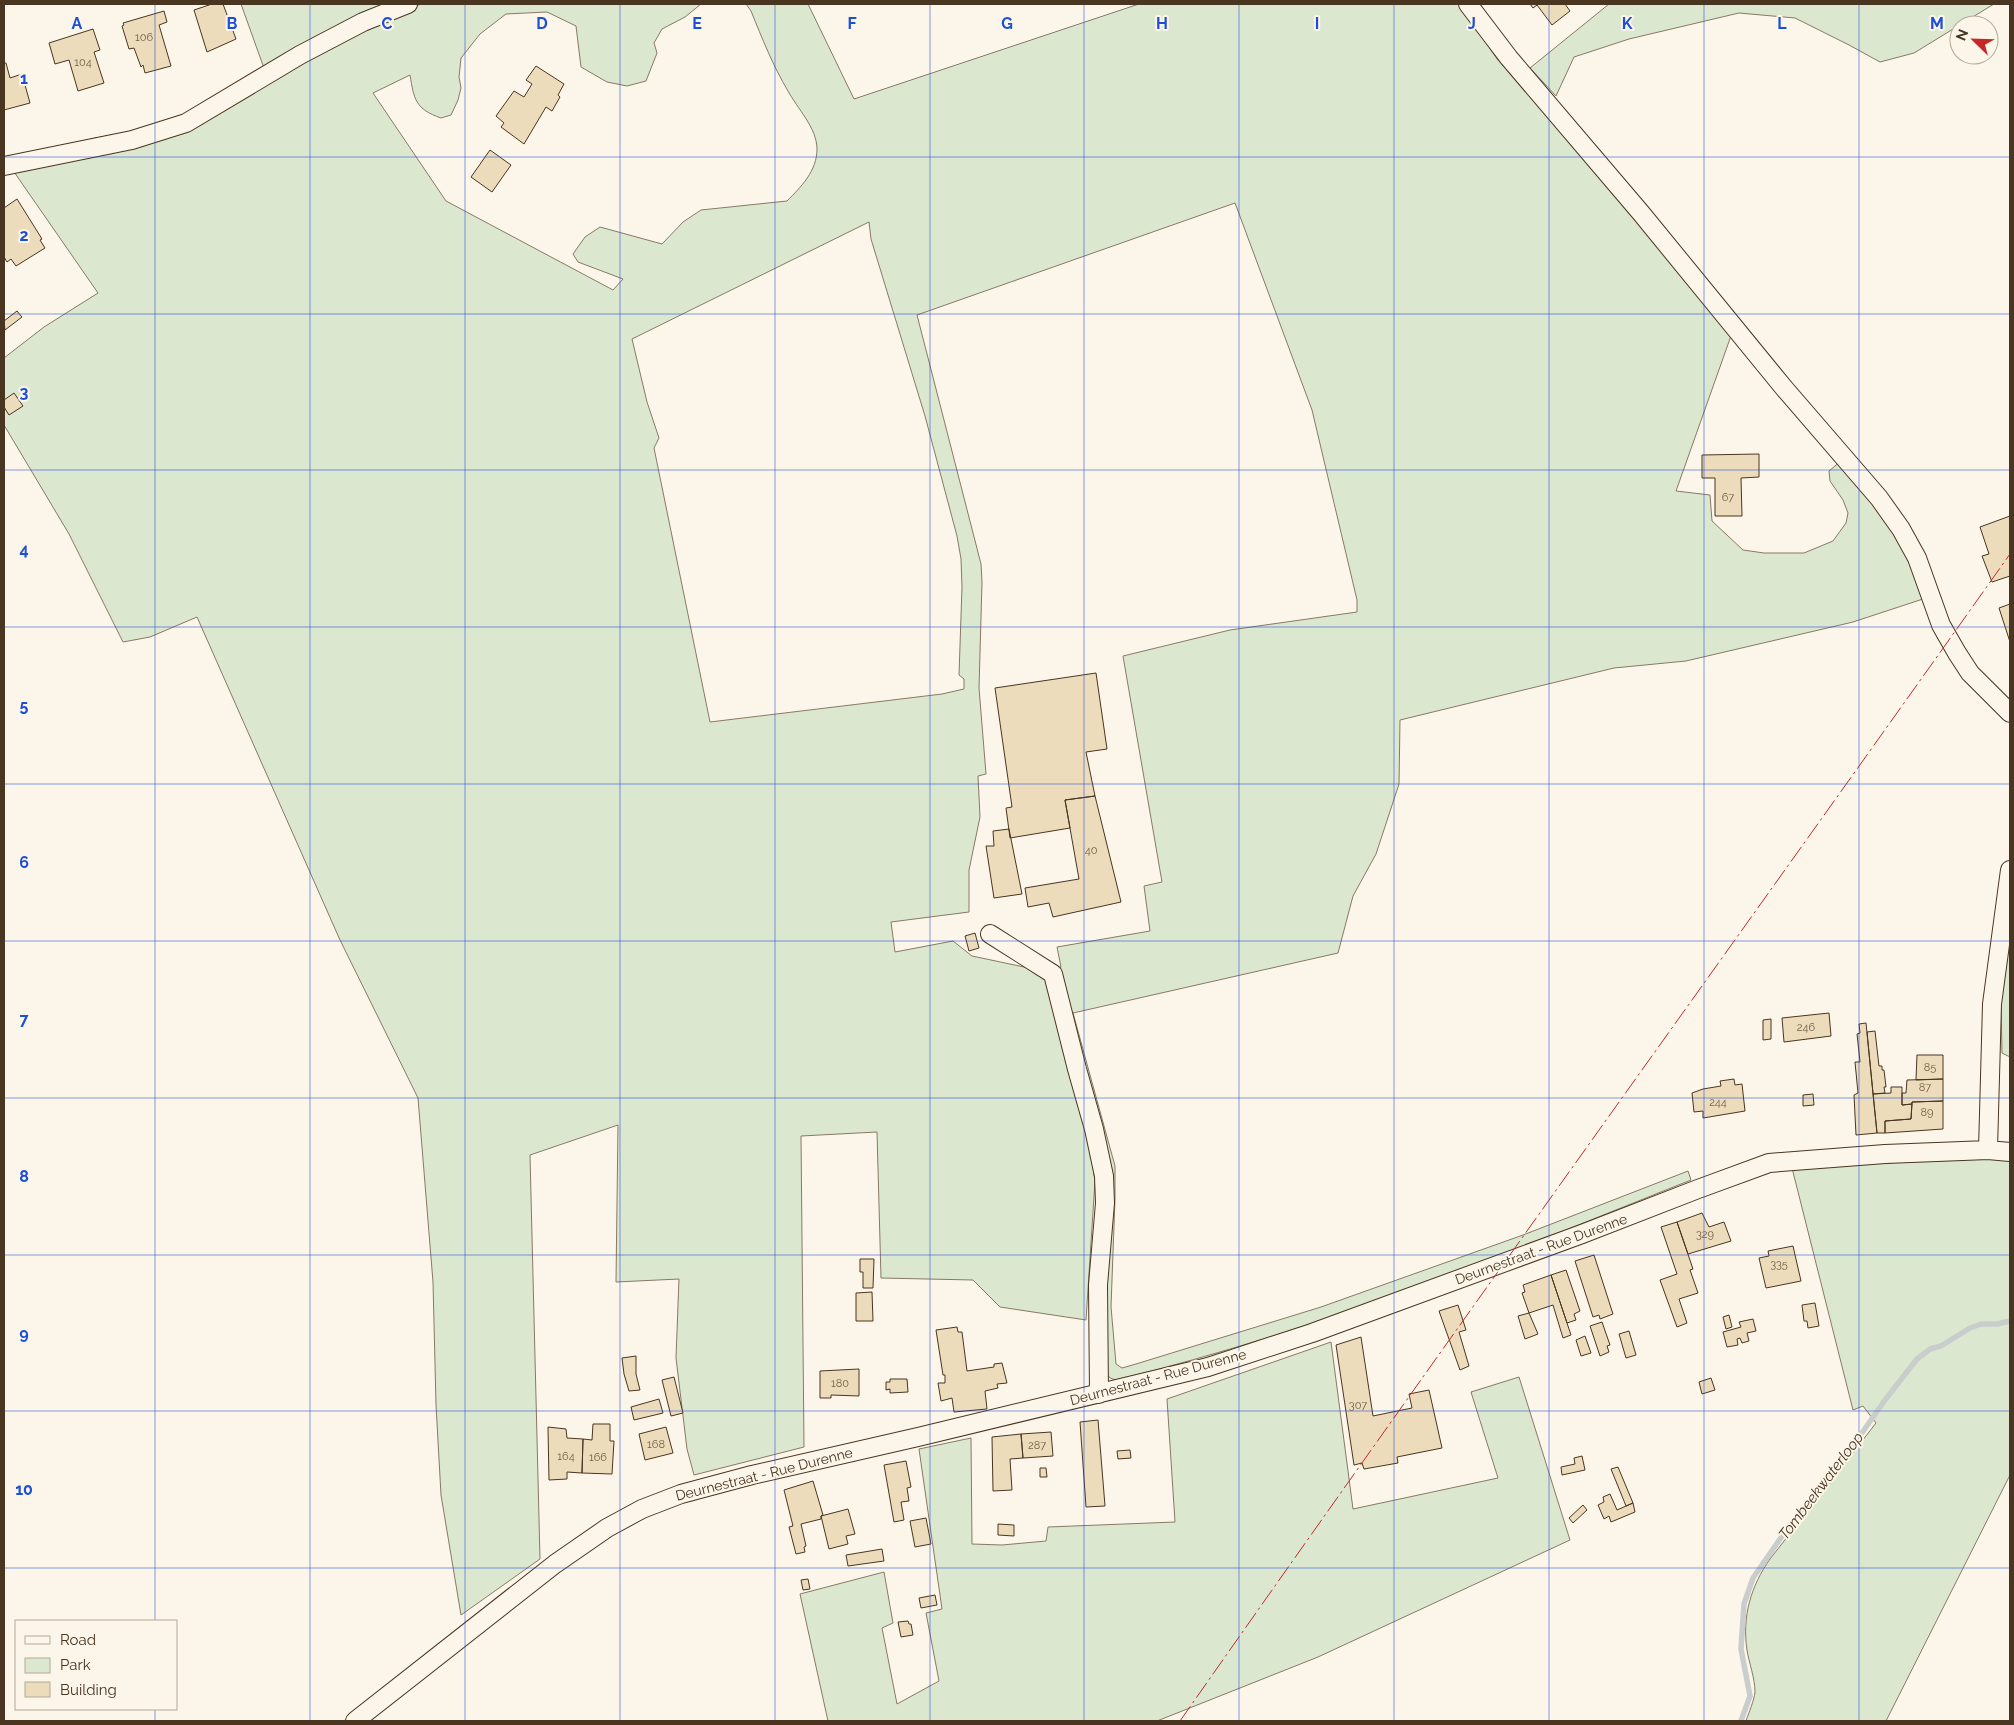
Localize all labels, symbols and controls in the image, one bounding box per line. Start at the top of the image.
text: A [72,14,83,33]
text: B [227,14,238,33]
text: C [382,14,393,33]
text: D [536,14,548,33]
text: E [692,14,702,33]
text: F [847,14,857,33]
text: G [1001,14,1013,33]
text: H [1156,14,1168,33]
text: I [1315,14,1319,33]
text: J [1468,14,1476,33]
text: K [1622,14,1633,33]
text: L [1777,14,1787,33]
text: M [1930,14,1944,33]
north arrow [1949,15,1999,65]
text: N [1953,27,1971,43]
house number: 106 [135,31,153,44]
house number: 104 [74,56,92,69]
text: 1 [20,69,28,88]
text: 2 [19,226,29,245]
text: 3 [20,383,29,402]
house number: 67 [1722,491,1734,504]
text: 4 [19,540,29,559]
text: 5 [20,696,29,715]
house number: 40 [1085,844,1098,857]
text: 6 [19,853,29,872]
text: 7 [20,1010,29,1029]
house number: 246 [1797,1021,1816,1034]
house number: 85 [1924,1061,1936,1074]
house number: 87 [1919,1081,1931,1094]
house number: 244 [1709,1096,1727,1109]
house number: 89 [1921,1106,1933,1119]
text: 8 [19,1167,29,1186]
street label: Deurnestraat - Rue Durenne [1453,1210,1629,1288]
house number: 329 [1696,1228,1714,1241]
house number: 335 [1770,1258,1788,1271]
text: 9 [19,1324,29,1343]
street label: Deurnestraat - Rue Durenne [1068,1346,1248,1408]
house number: 180 [831,1377,849,1390]
house number: 307 [1349,1399,1367,1412]
water label: Tombeekwaterloop [1775,1429,1867,1543]
house number: 168 [647,1438,665,1451]
house number: 287 [1028,1439,1046,1452]
street label: Deurnestraat - Rue Durenne [674,1444,854,1504]
house number: 164 [557,1450,575,1463]
house number: 166 [589,1451,607,1464]
text: 10 [15,1480,33,1499]
legend [15,1620,178,1710]
text: Road [60,1631,96,1649]
text: Park [60,1656,91,1674]
text: Building [60,1681,117,1699]

